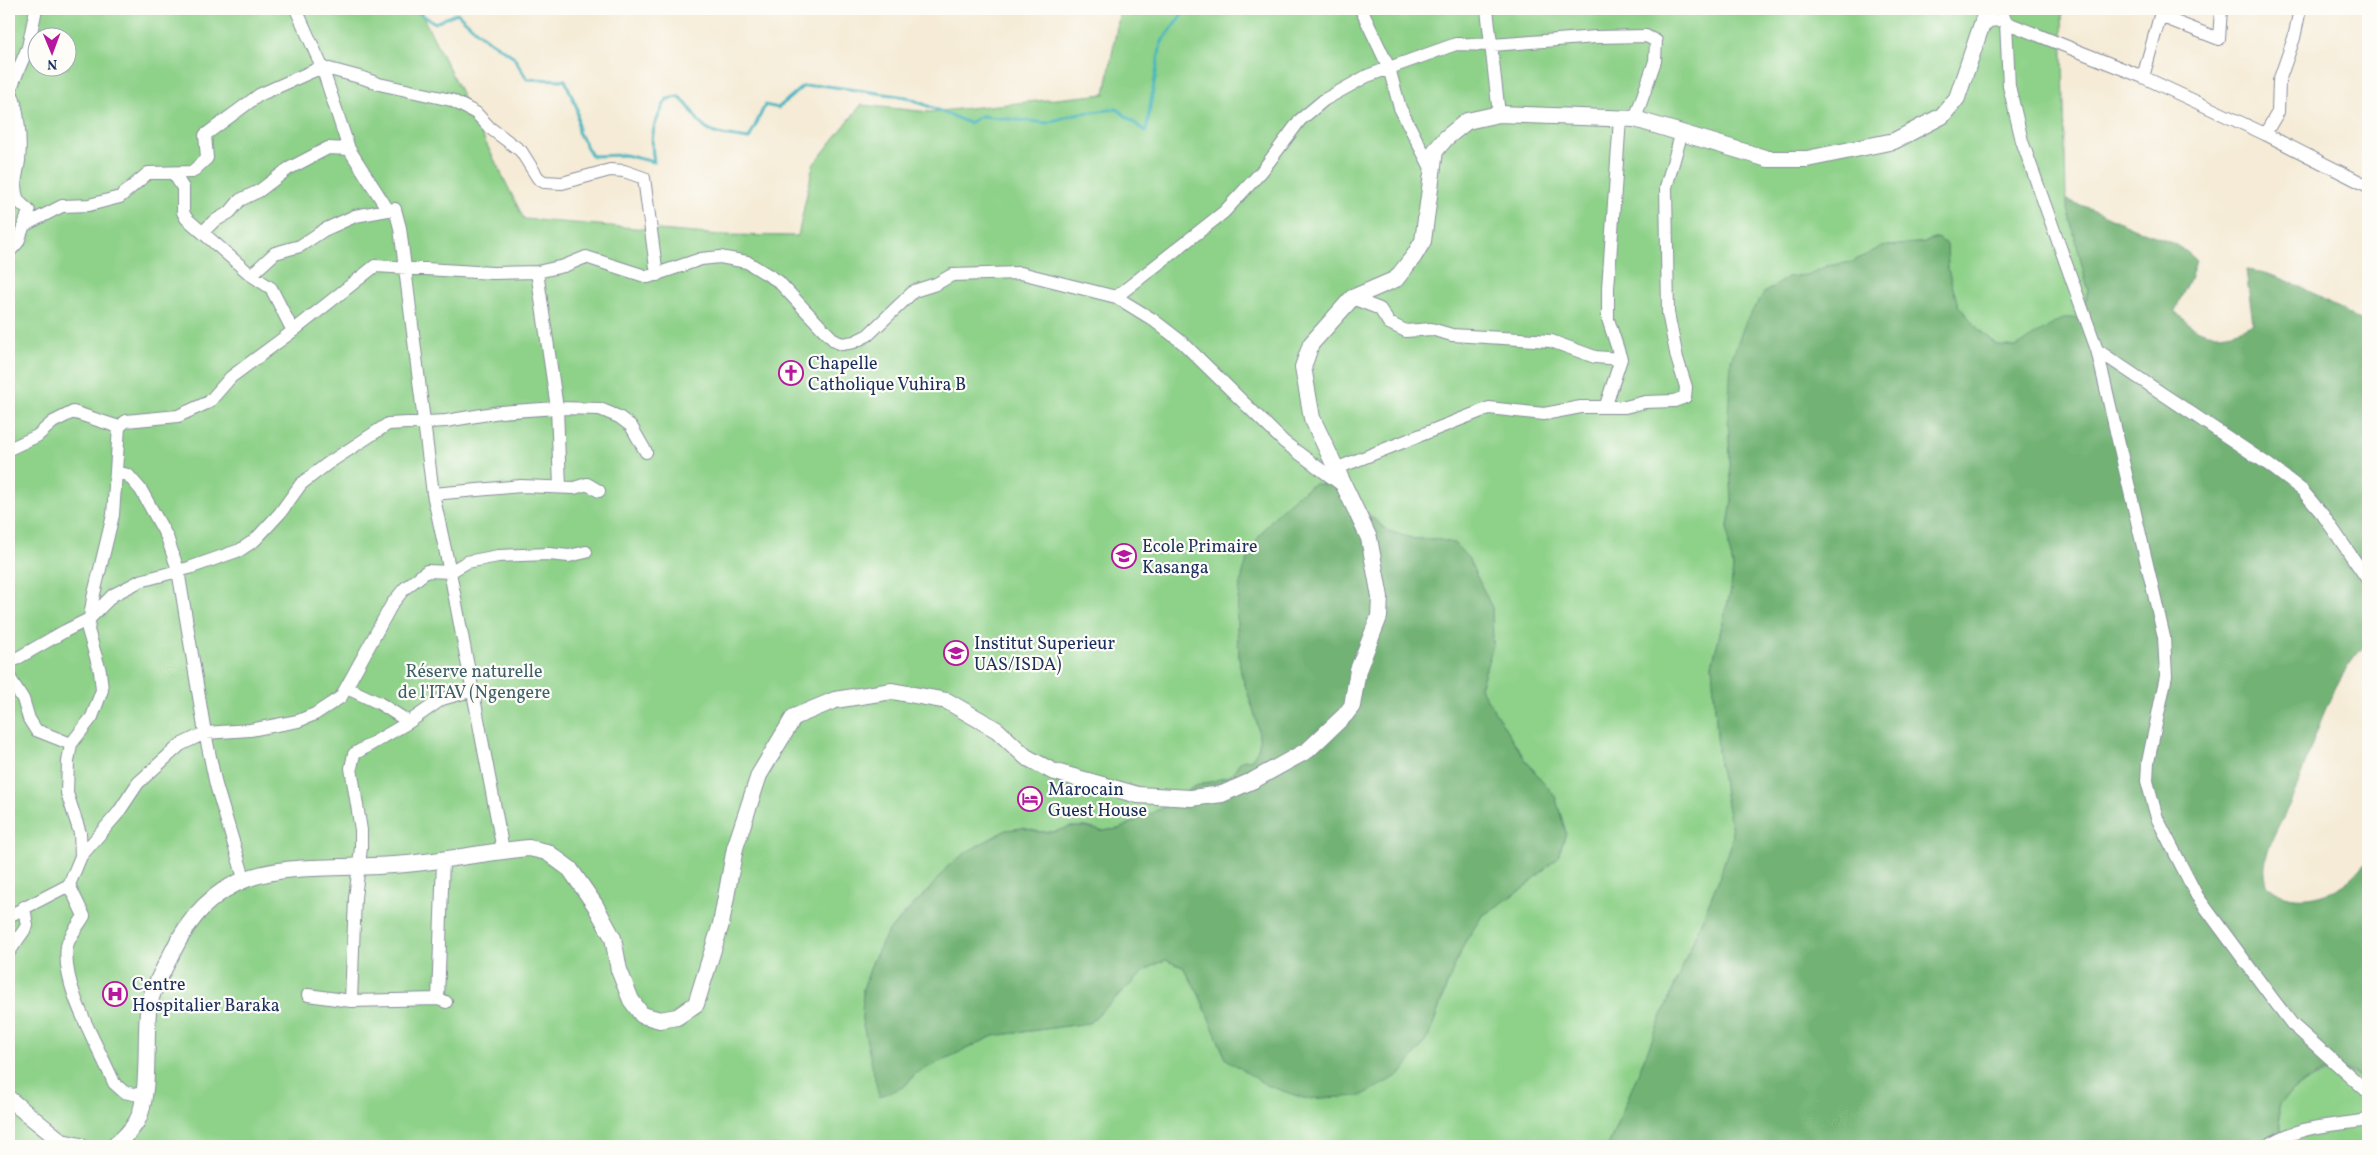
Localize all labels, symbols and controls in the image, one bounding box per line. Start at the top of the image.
north arrow [28,28,78,78]
text: N [47,54,57,73]
place label: Chapelle Catholique Vuhira B [808,352,966,398]
church icon: Chapelle Catholique Vuhira B [778,360,804,386]
place label: Ecole Primaire Kasanga [1142,535,1258,581]
school or university icon: Ecole Primaire Kasanga [1111,543,1137,569]
place label: Institut Superieur UAS/ISDA) [974,632,1116,678]
school or university icon: Institut Superieur UAS/ISDA) [943,640,969,666]
park label: Réserve naturelle de l'ITAV (Ngengere [398,660,550,706]
place label: Marocain Guest House [1048,778,1147,824]
hotel icon: Marocain Guest House [1017,786,1043,812]
place label: Centre Hospitalier Baraka [132,973,280,1019]
hospital icon: Centre Hospitalier Baraka [102,981,128,1007]

